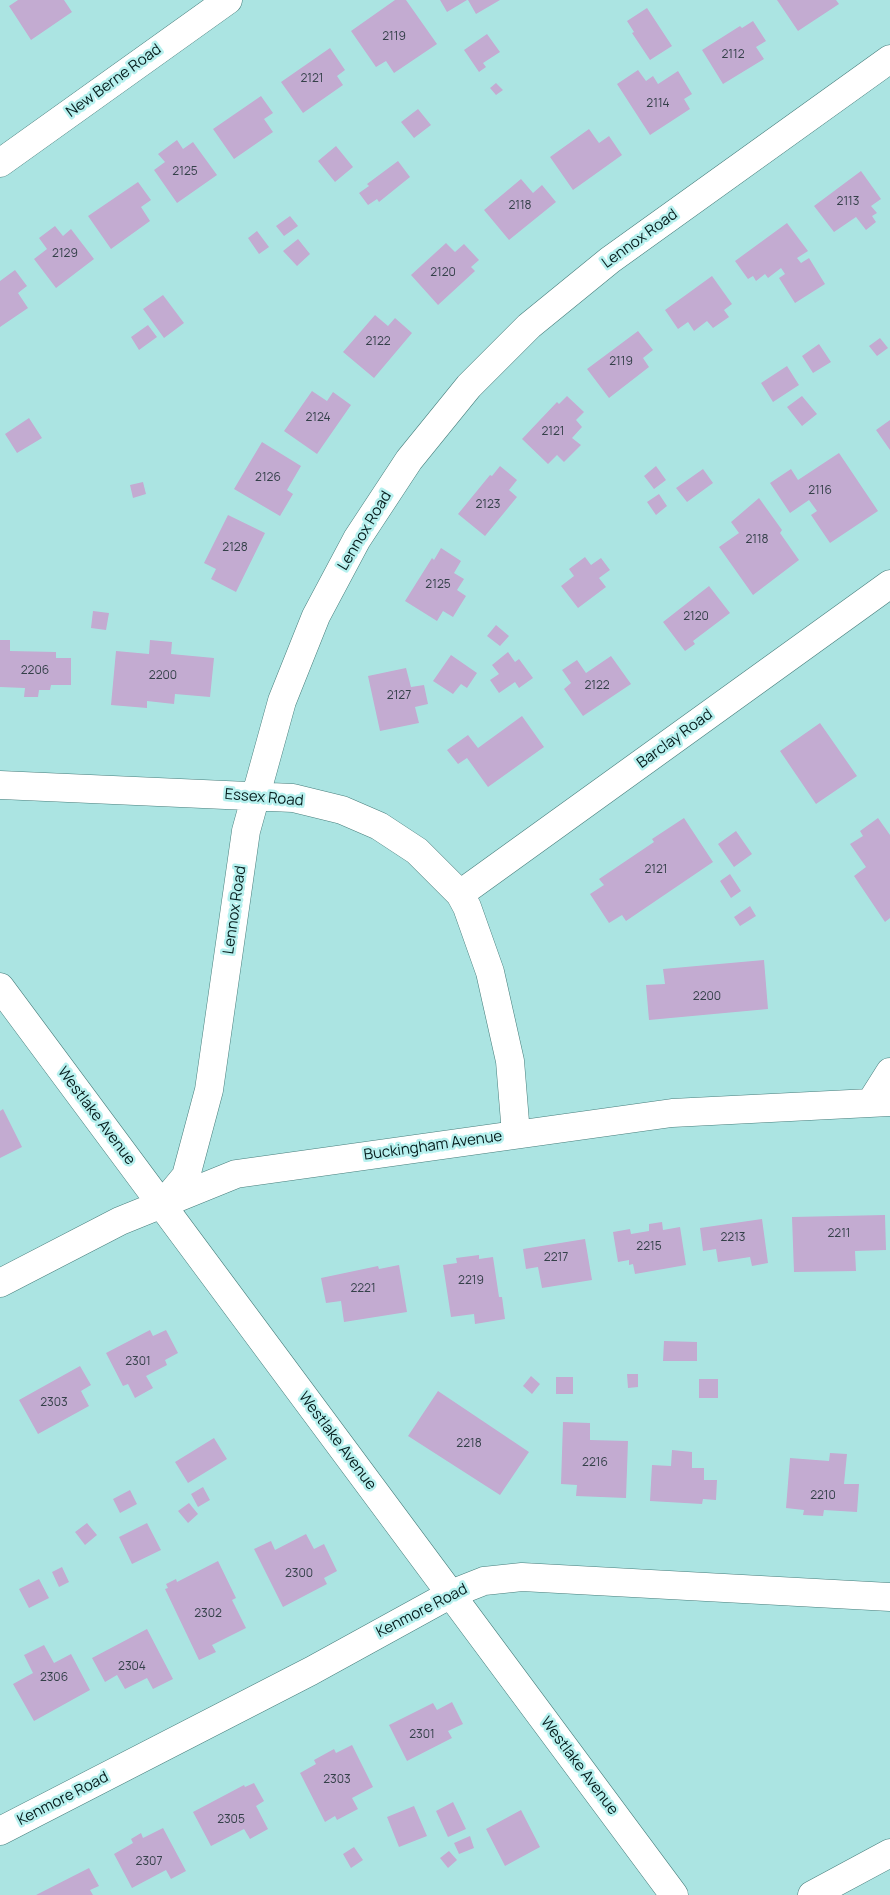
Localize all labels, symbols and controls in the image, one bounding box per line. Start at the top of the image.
house number: 2119 [382,30,406,44]
street label: New Berne Road [63,41,165,121]
house number: 2112 [721,48,745,62]
house number: 2121 [300,72,324,86]
house number: 2114 [646,97,670,111]
house number: 2125 [172,165,198,179]
house number: 2113 [837,195,859,209]
house number: 2118 [508,199,532,213]
street label: Lennox Road [599,206,681,272]
house number: 2129 [52,247,78,261]
house number: 2120 [430,266,456,280]
house number: 2122 [365,335,391,349]
house number: 2119 [609,355,633,369]
house number: 2124 [305,411,331,425]
house number: 2121 [541,425,565,439]
house number: 2126 [255,471,281,485]
house number: 2116 [808,484,832,498]
street label: Lennox Road [334,488,396,574]
house number: 2123 [476,498,500,512]
house number: 2118 [745,533,769,547]
house number: 2128 [222,541,248,555]
house number: 2125 [425,578,451,592]
house number: 2120 [683,610,709,624]
house number: 2206 [21,664,49,678]
house number: 2200 [149,669,177,683]
house number: 2122 [584,679,610,693]
house number: 2127 [387,689,411,703]
street label: Barclay Road [634,706,716,772]
street label: Essex Road [224,786,304,810]
house number: 2121 [644,863,668,877]
street label: Lennox Road [220,865,250,955]
house number: 2200 [693,990,721,1004]
street label: Westlake Avenue [53,1063,139,1169]
street label: Buckingham Avenue [363,1127,503,1165]
house number: 2211 [827,1227,851,1241]
house number: 2213 [721,1231,745,1245]
house number: 2215 [636,1240,662,1254]
house number: 2217 [544,1251,568,1265]
house number: 2219 [458,1274,484,1288]
house number: 2221 [350,1282,376,1296]
house number: 2301 [125,1355,151,1369]
street label: Westlake Avenue [294,1388,380,1494]
house number: 2303 [40,1396,68,1410]
house number: 2218 [456,1437,482,1451]
house number: 2216 [582,1456,608,1470]
house number: 2210 [810,1489,836,1503]
house number: 2300 [285,1567,313,1581]
street label: Kenmore Road [373,1580,471,1642]
house number: 2302 [194,1607,222,1621]
house number: 2304 [118,1660,146,1674]
house number: 2306 [40,1671,68,1685]
street label: Westlake Avenue [536,1713,622,1819]
house number: 2301 [409,1728,435,1742]
street label: Kenmore Road [14,1768,112,1830]
house number: 2303 [323,1773,351,1787]
house number: 2305 [217,1813,245,1827]
house number: 2307 [136,1855,162,1869]

